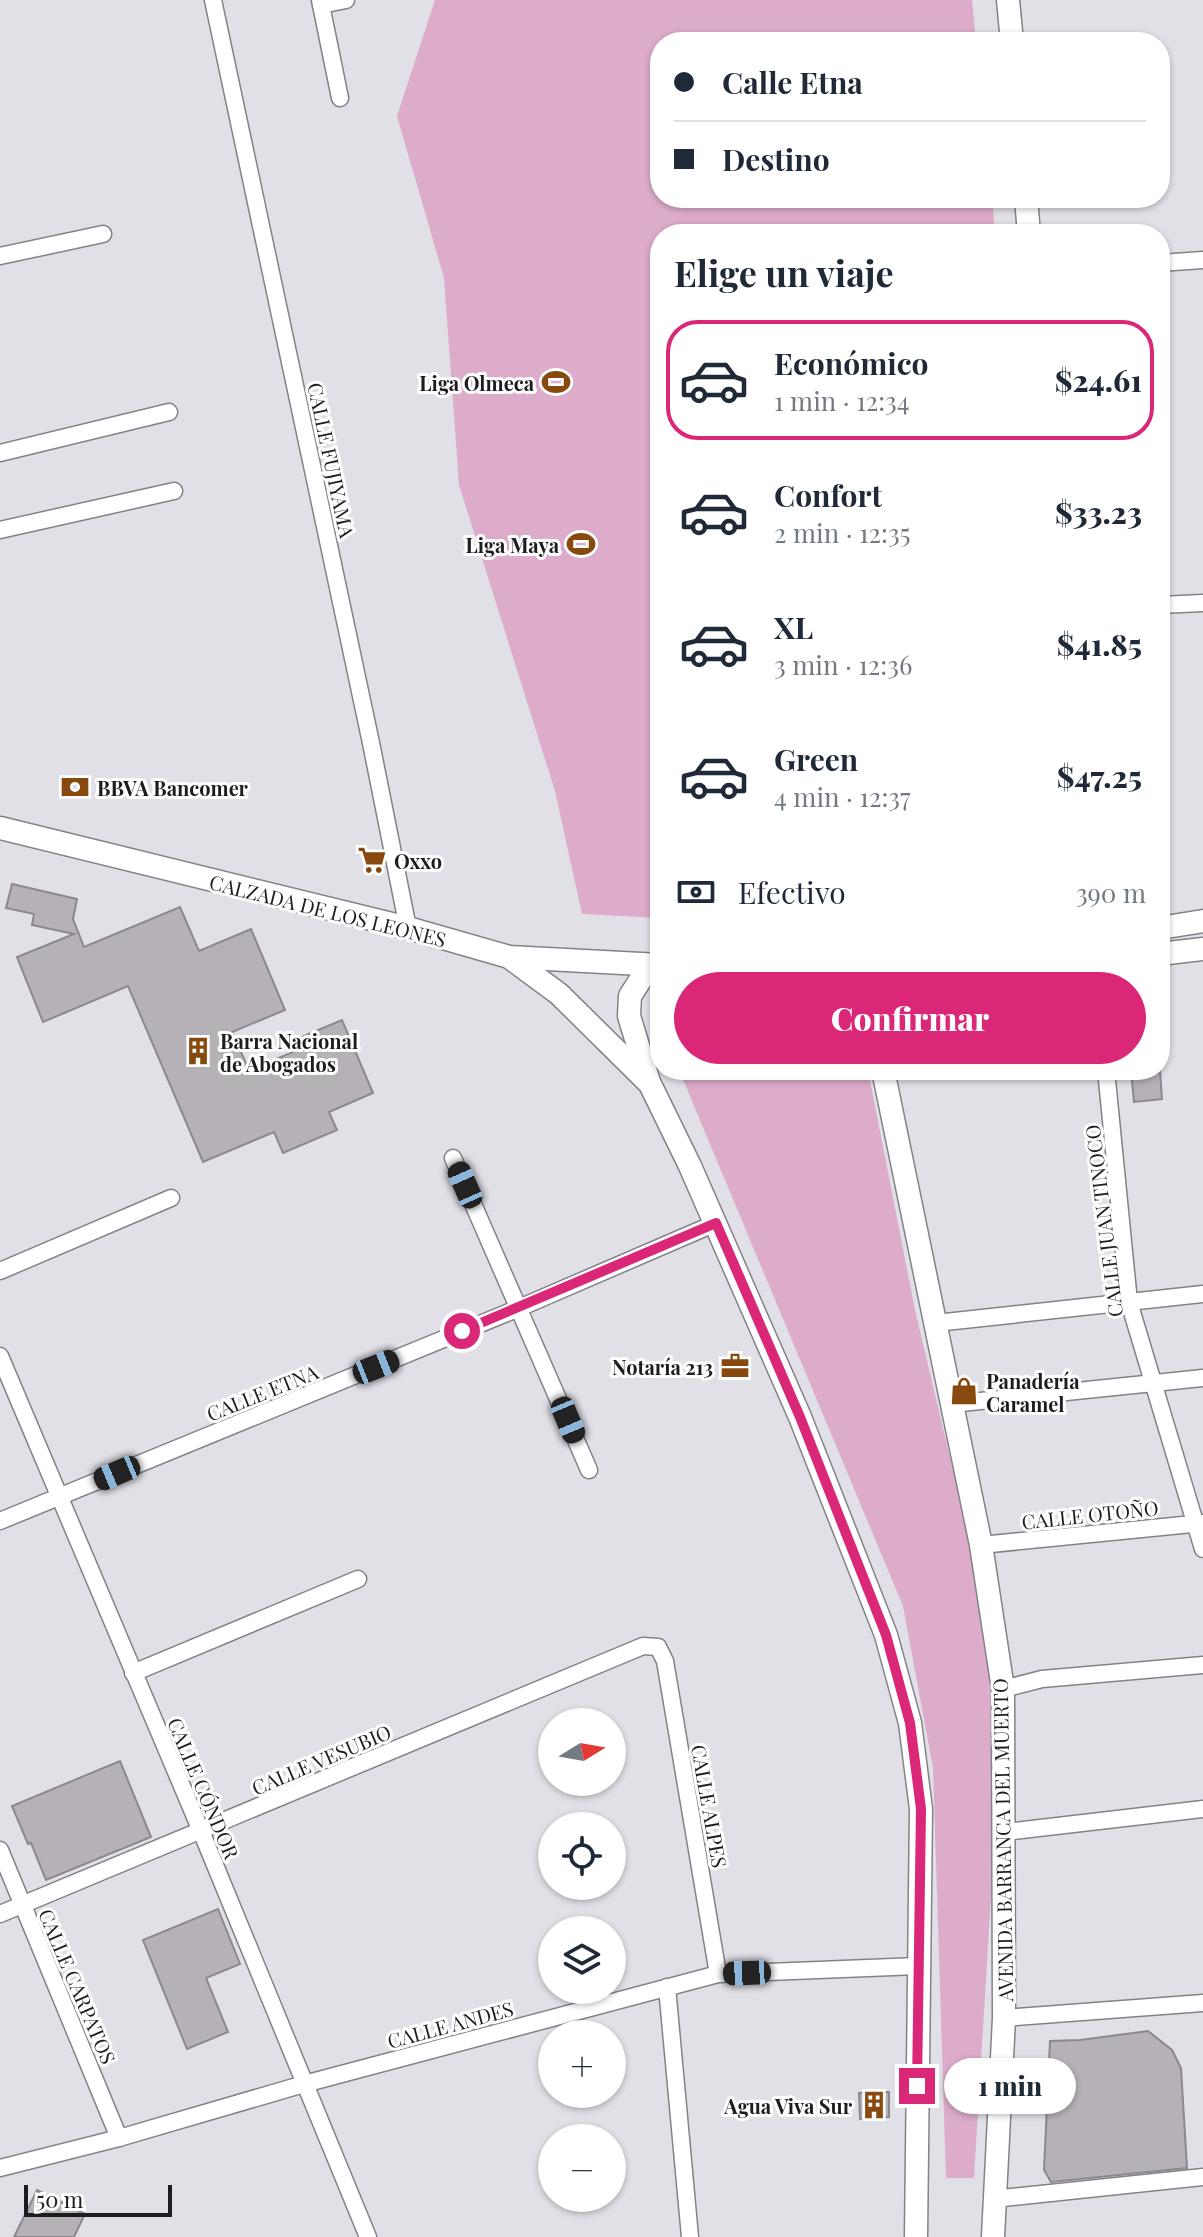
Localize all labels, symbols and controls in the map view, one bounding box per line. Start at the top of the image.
text: Calle Etna [722,62,863,102]
text: Destino [722,139,830,179]
text: Elige un viaje [674,248,894,296]
text: Económico [774,343,929,383]
icon: car [678,344,750,416]
text: $24.61 [1055,360,1142,400]
sports icon: Liga Olmeca [541,367,571,397]
place label: Liga Olmeca [419,369,535,396]
street label: CALLE FUJIYAMA [302,380,362,540]
text: 1 min · 12:34 [774,383,910,418]
text: Confort [774,475,882,515]
icon: car [678,476,750,548]
text: $33.23 [1055,492,1142,532]
text: 2 min · 12:35 [774,515,910,550]
sports icon: Liga Maya [566,529,596,559]
place label: Liga Maya [466,531,560,558]
text: XL [774,607,813,647]
icon: car [678,608,750,680]
text: $41.85 [1057,624,1142,664]
text: 3 min · 12:36 [774,647,912,682]
text: Green [774,739,858,779]
icon: car [678,740,750,812]
text: $47.25 [1057,756,1142,796]
bank icon: BBVA Bancomer [60,772,90,802]
place label: BBVA Bancomer [97,774,249,801]
text: 4 min · 12:37 [774,779,911,814]
supermarket icon: Oxxo [357,845,387,875]
place label: Oxxo [394,847,442,874]
street label: CALZADA DE LOS LEONES [207,868,449,952]
icon: cash [674,870,718,914]
text: Efectivo [738,872,846,912]
text: 390 m [1076,875,1146,910]
button: Confirmar [674,972,1146,1064]
place label: Barra Nacional de Abogados [220,1027,358,1077]
building icon: Barra Nacional de Abogados [183,1036,213,1066]
street label: CALLE JUAN TINOCO [1078,1123,1128,1319]
car [444,1158,486,1212]
route start [444,1313,480,1349]
car [349,1347,403,1387]
office icon: Notaría 213 [720,1351,750,1381]
place label: Notaría 213 [612,1353,713,1380]
street label: CALLE ETNA [202,1357,322,1427]
place label: Panadería Caramel [986,1367,1080,1417]
shop icon: Panadería Caramel [949,1376,979,1406]
car [548,1393,588,1447]
car [90,1453,144,1493]
street label: CALLE OTOÑO [1020,1493,1160,1535]
street label: AVENIDA BARRANCA DEL MUERTO [986,1678,1018,2003]
north arrow [538,1708,626,1796]
map controls [538,1708,626,2212]
street label: CALLE CÓNDOR [162,1713,246,1864]
street label: CALLE VESUBIO [247,1717,395,1801]
street label: CALLE ALPES [686,1742,734,1870]
button: locate [538,1812,626,1900]
street label: CALLE CARPATOS [33,1904,123,2068]
button: layers [538,1916,626,2004]
car [723,1960,771,1986]
street label: CALLE ANDES [384,1994,516,2054]
button: + [538,2020,626,2108]
callout: 1 min [945,2058,1077,2114]
route end [899,2068,935,2104]
text: 1 min [978,2068,1042,2103]
building icon: Agua Viva Sur [859,2090,889,2120]
place label: Agua Viva Sur [723,2092,853,2119]
button: − [538,2124,626,2212]
scale bar [24,2181,172,2217]
text: 50 m [36,2184,83,2214]

